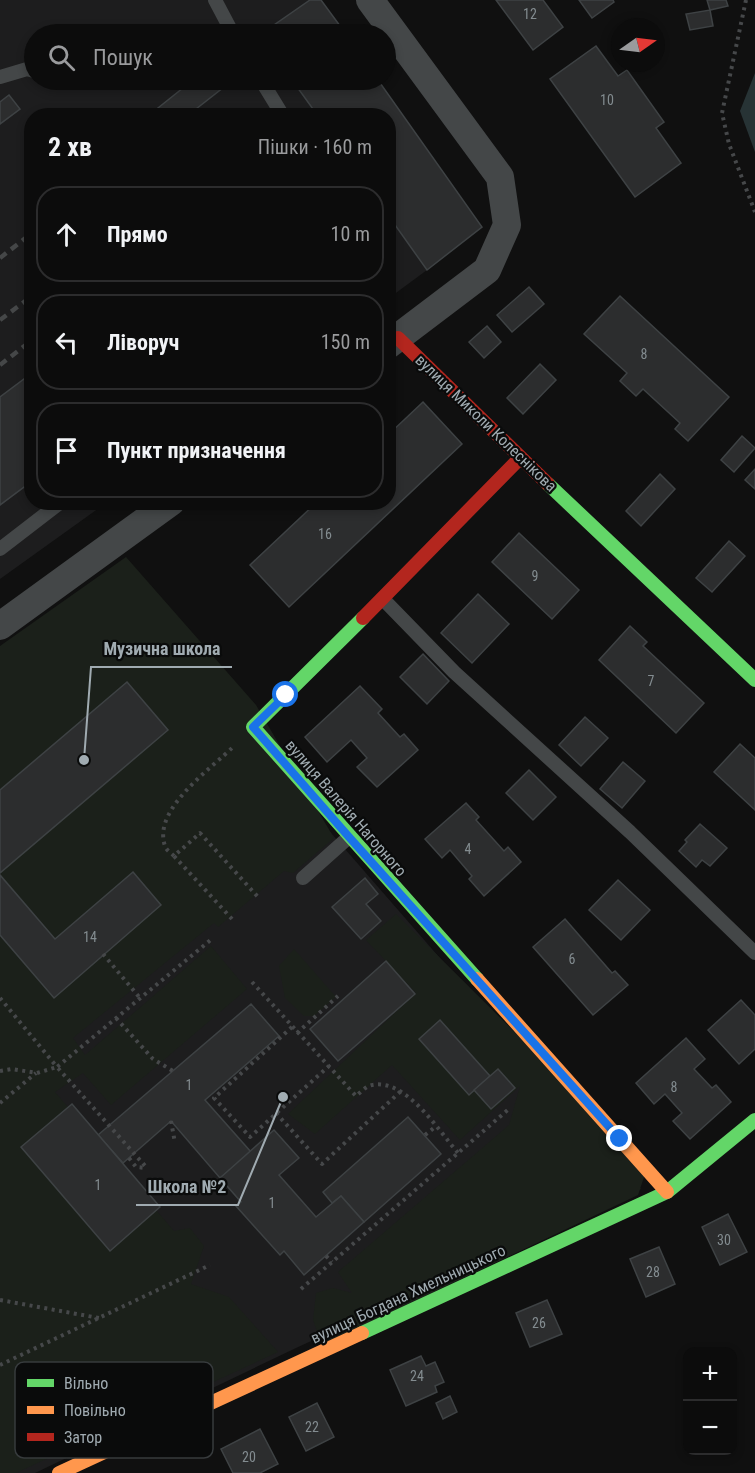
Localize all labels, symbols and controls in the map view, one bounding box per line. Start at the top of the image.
house number: 12 [523,6,537,22]
north arrow [611,18,665,72]
search box [24,24,396,90]
icon: search [45,41,78,74]
text: Пошук [93,45,153,70]
house number: 10 [600,92,614,108]
text: 2 хв [48,132,92,162]
text: Пішки · 160 m [258,135,372,159]
icon: ahead [50,218,83,251]
text: Прямо [107,222,168,247]
text: 10 m [331,222,370,246]
icon: left [50,326,83,359]
text: Ліворуч [107,330,179,355]
text: 150 m [321,330,370,354]
house number: 8 [641,346,648,362]
street label: вулиця Миколи Колеснікова [411,351,561,495]
icon: arrive [50,434,83,467]
text: Пункт призначення [107,438,286,463]
house number: 16 [318,526,332,542]
house number: 9 [532,568,538,584]
callout: Музична школа [91,631,232,667]
text: Музична школа [103,638,221,659]
house number: 7 [648,673,655,689]
route start [272,681,298,707]
street label: вулиця Валерія Нагорного [281,736,411,880]
house number: 4 [465,841,472,857]
house number: 14 [83,929,97,945]
house number: 6 [569,951,576,967]
house number: 1 [186,1077,192,1093]
house number: 8 [671,1079,678,1095]
route end [606,1125,632,1151]
callout: Школа №2 [136,1169,238,1205]
text: Школа №2 [148,1176,226,1197]
house number: 1 [95,1177,101,1193]
house number: 1 [269,1195,275,1211]
house number: 30 [717,1232,731,1248]
street label: вулиця Богдана Хмельницького [308,1240,508,1348]
house number: 28 [646,1264,660,1280]
house number: 26 [532,1315,546,1331]
map controls [683,1347,737,1455]
button: + [683,1347,737,1401]
legend [15,1362,213,1458]
house number: 24 [410,1368,424,1384]
text: Вільно [64,1374,108,1393]
text: Повільно [64,1401,126,1420]
button: − [683,1401,737,1455]
house number: 22 [305,1419,319,1435]
text: Затор [64,1428,102,1447]
house number: 20 [242,1449,256,1465]

